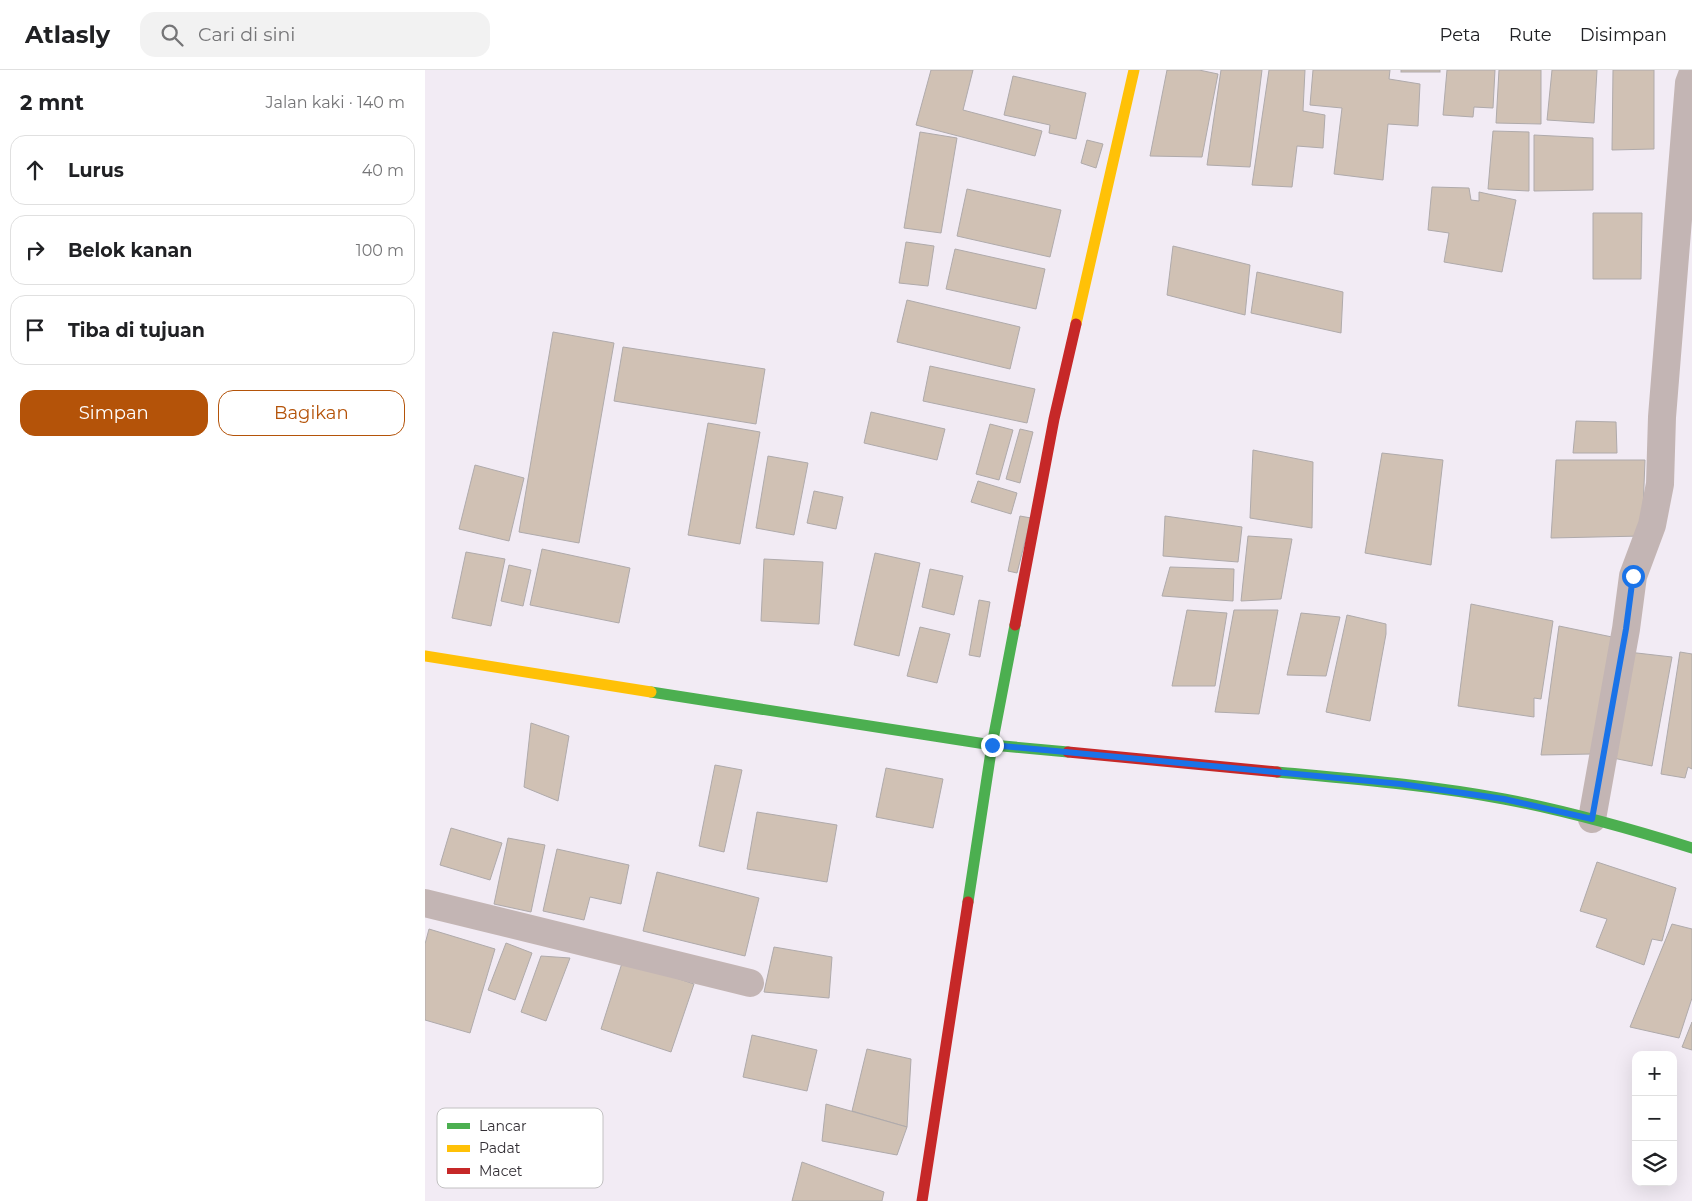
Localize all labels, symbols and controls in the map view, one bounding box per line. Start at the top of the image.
search box [140,12,490,57]
text: Atlasly [25,20,110,49]
icon: search [158,21,186,49]
text: Cari di sini [198,23,295,46]
text: Peta [1440,24,1481,46]
text: Rute [1509,24,1552,46]
text: Disimpan [1580,24,1667,46]
text: 2 mnt [20,90,84,115]
text: Jalan kaki · 140 m [266,93,405,112]
icon: ahead [21,156,49,184]
text: Lurus [68,159,124,182]
text: 40 m [362,161,404,180]
icon: right [21,236,49,264]
text: Belok kanan [68,239,192,262]
text: 100 m [356,241,404,260]
icon: arrive [21,316,49,344]
text: Tiba di tujuan [68,319,205,342]
button: Simpan [20,390,208,436]
button: Bagikan [218,390,405,436]
route start [1622,565,1645,588]
route end [981,734,1004,757]
map controls [1632,1051,1677,1186]
button: + [1632,1051,1677,1096]
button: − [1632,1096,1677,1141]
legend [437,1108,603,1188]
text: Lancar [479,1117,527,1135]
text: Padat [479,1139,521,1157]
button: layers [1632,1141,1677,1186]
text: Macet [479,1162,523,1180]

